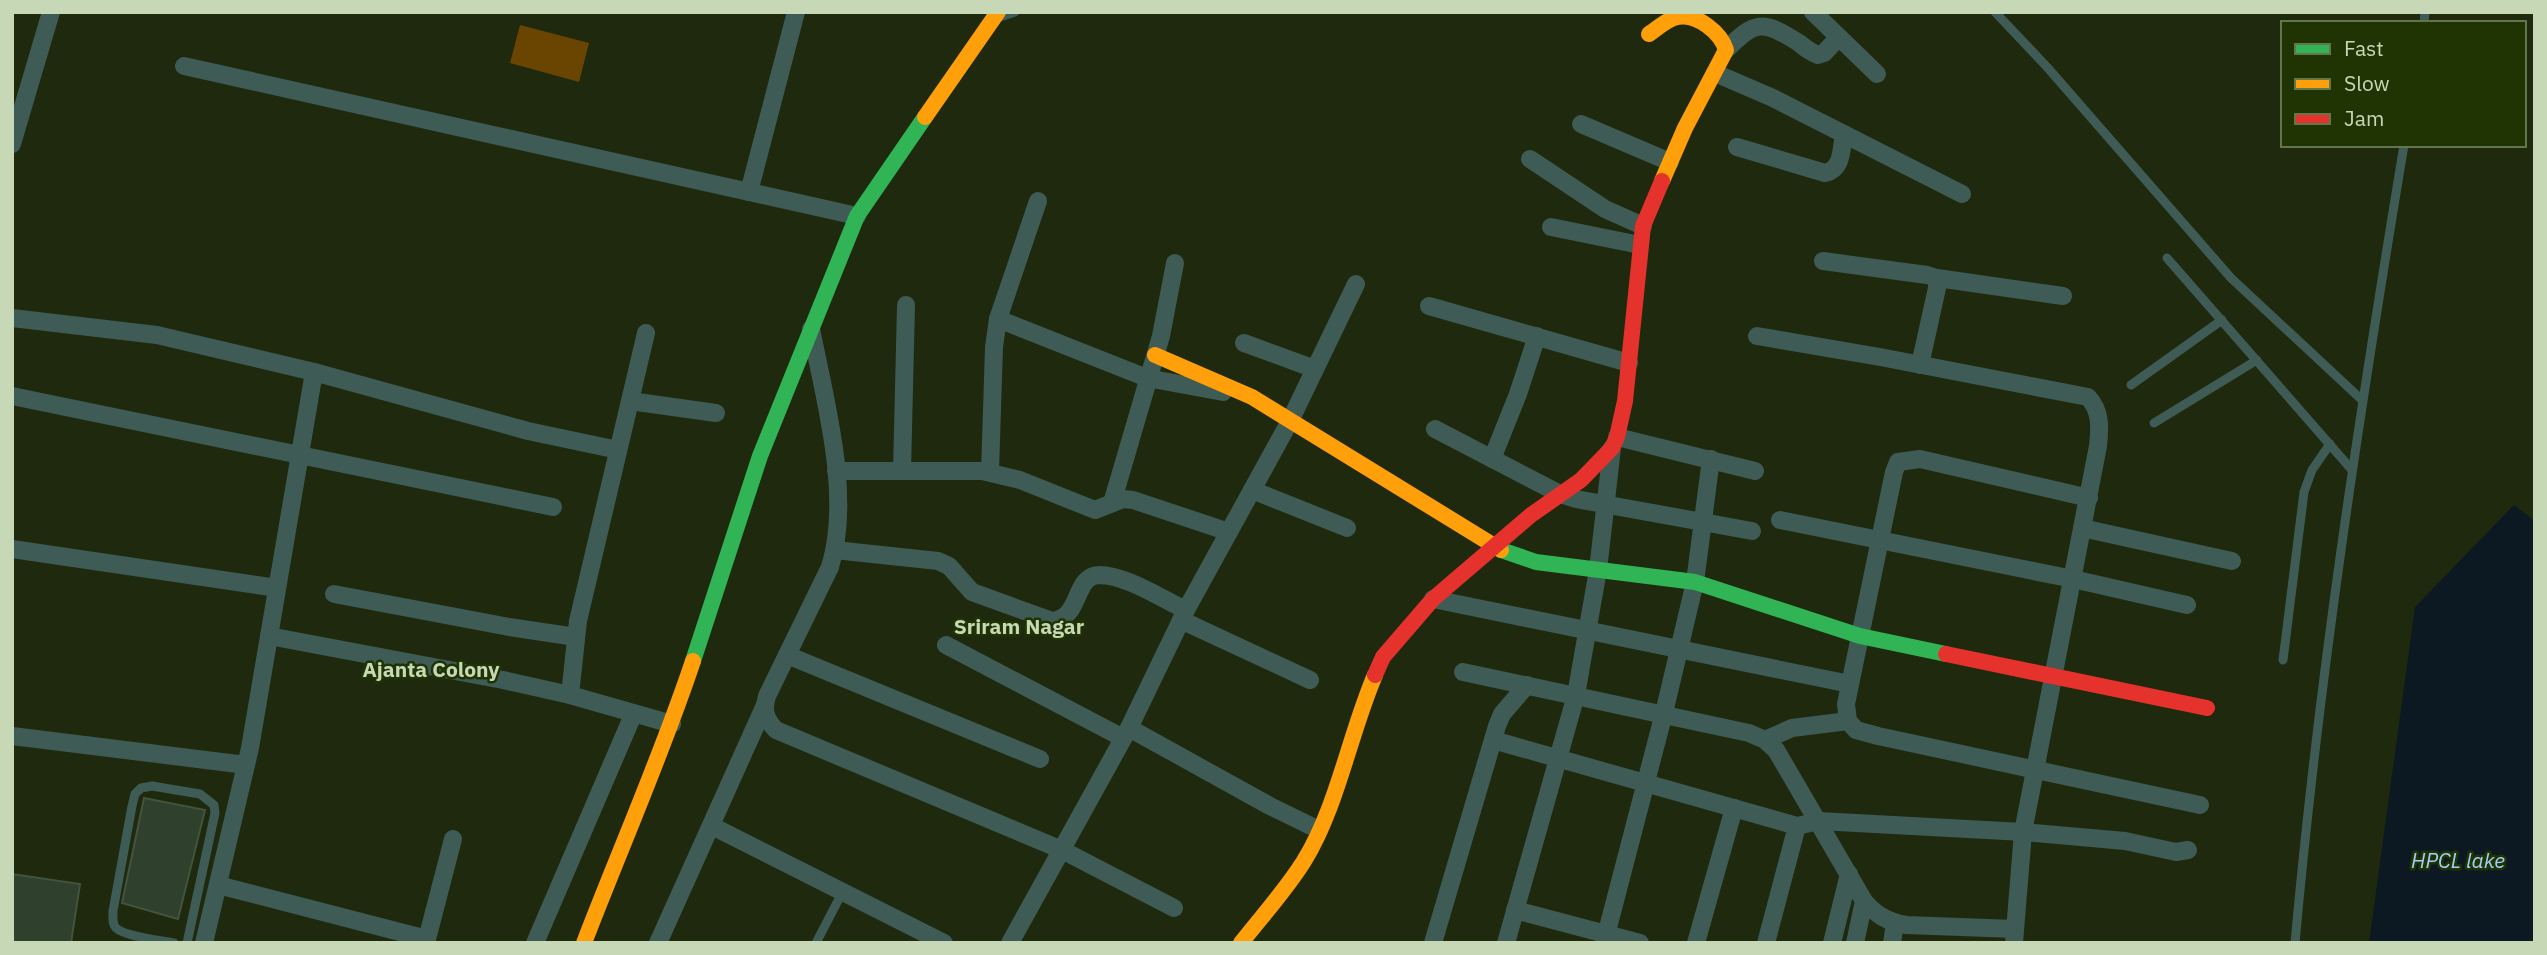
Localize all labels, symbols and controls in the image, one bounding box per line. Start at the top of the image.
legend [2281,21,2526,147]
text: Fast [2344,34,2384,62]
text: Slow [2344,69,2390,97]
text: Jam [2344,104,2384,132]
district label: Sriram Nagar [954,612,1085,640]
district label: Ajanta Colony [362,655,500,683]
water label: HPCL lake [2411,846,2505,874]

